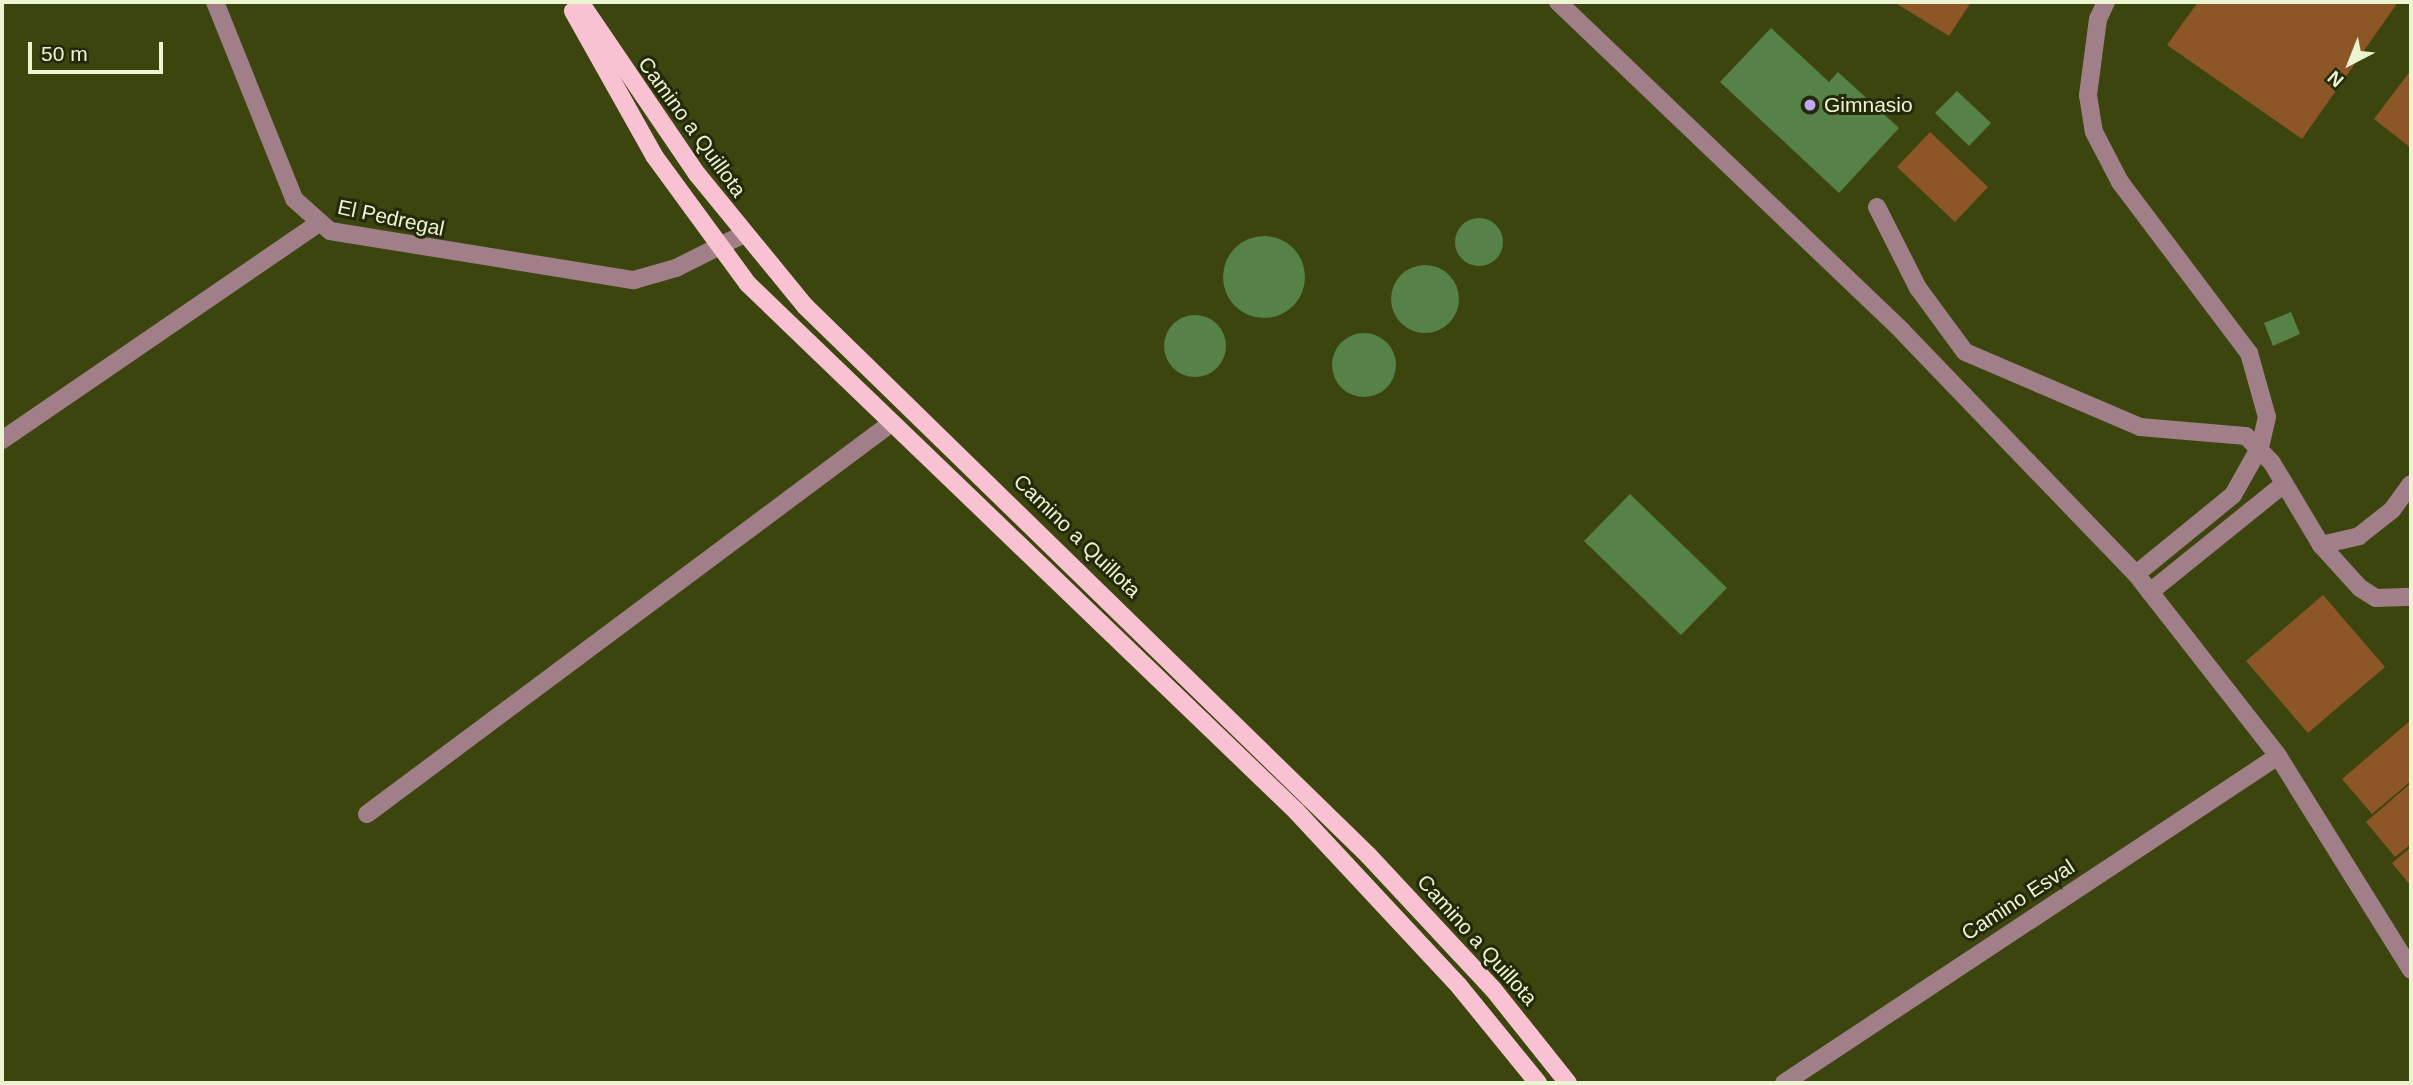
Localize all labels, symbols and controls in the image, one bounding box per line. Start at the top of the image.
scale bar [32,28,166,72]
north arrow [2315,28,2385,98]
text: 50 m [41,42,88,65]
street label: Camino a Quillota [633,52,751,202]
text: N [2323,67,2348,91]
place label: Gimnasio [1824,92,1913,118]
marker: Gimnasio [1802,97,1818,113]
street label: El Pedregal [335,194,447,242]
street label: Camino a Quillota [1008,469,1146,603]
street label: Camino Esval [1957,854,2079,946]
street label: Camino a Quillota [1412,870,1542,1010]

